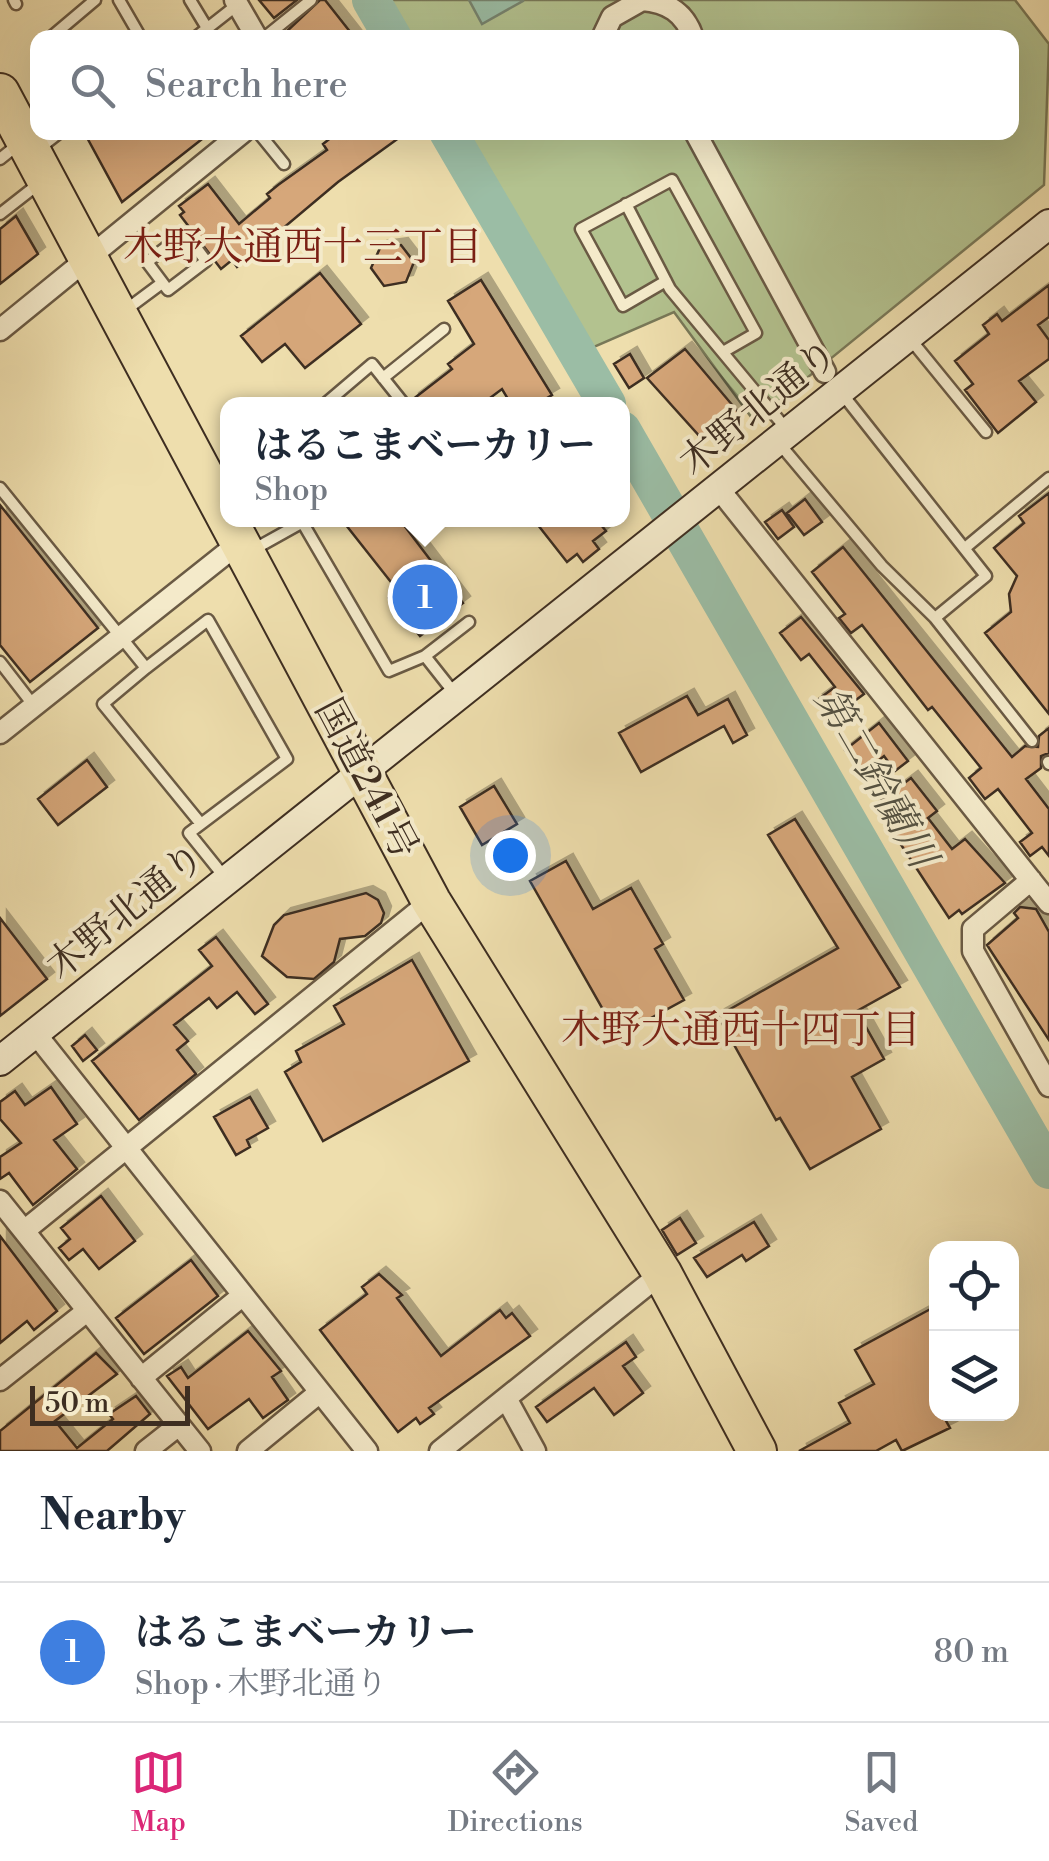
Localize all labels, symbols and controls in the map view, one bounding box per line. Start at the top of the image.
search box [30,30,1019,140]
icon: search [65,58,120,113]
text: Search here [145,62,348,109]
district label: 木野大通西十三丁目 [123,223,483,273]
street label: 木野北通り [670,330,848,486]
popup [220,397,630,527]
text: はるこまベーカリー [254,423,596,470]
text: Shop [254,470,328,510]
pin: 1 [392,560,458,634]
water label: 第二鈴蘭川 [803,679,949,881]
street label: 国道241号 [304,691,428,867]
your location [485,830,536,881]
street label: 木野北通り [37,834,215,990]
district label: 木野大通西十四丁目 [561,1006,921,1056]
map controls [929,1241,1019,1421]
button: locate [929,1241,1019,1331]
button: layers [929,1331,1019,1421]
scale bar [30,1381,190,1426]
text: 50 m [45,1386,109,1421]
text: Nearby [40,1490,185,1543]
text: はるこまベーカリー [135,1610,476,1657]
text: 1 [65,1632,80,1672]
text: 80 m [934,1632,1009,1672]
text: Shop · 木野北通り [135,1664,387,1704]
tab: Map [131,1745,186,1840]
tab: Directions [448,1745,583,1840]
tab: Saved [845,1745,918,1840]

